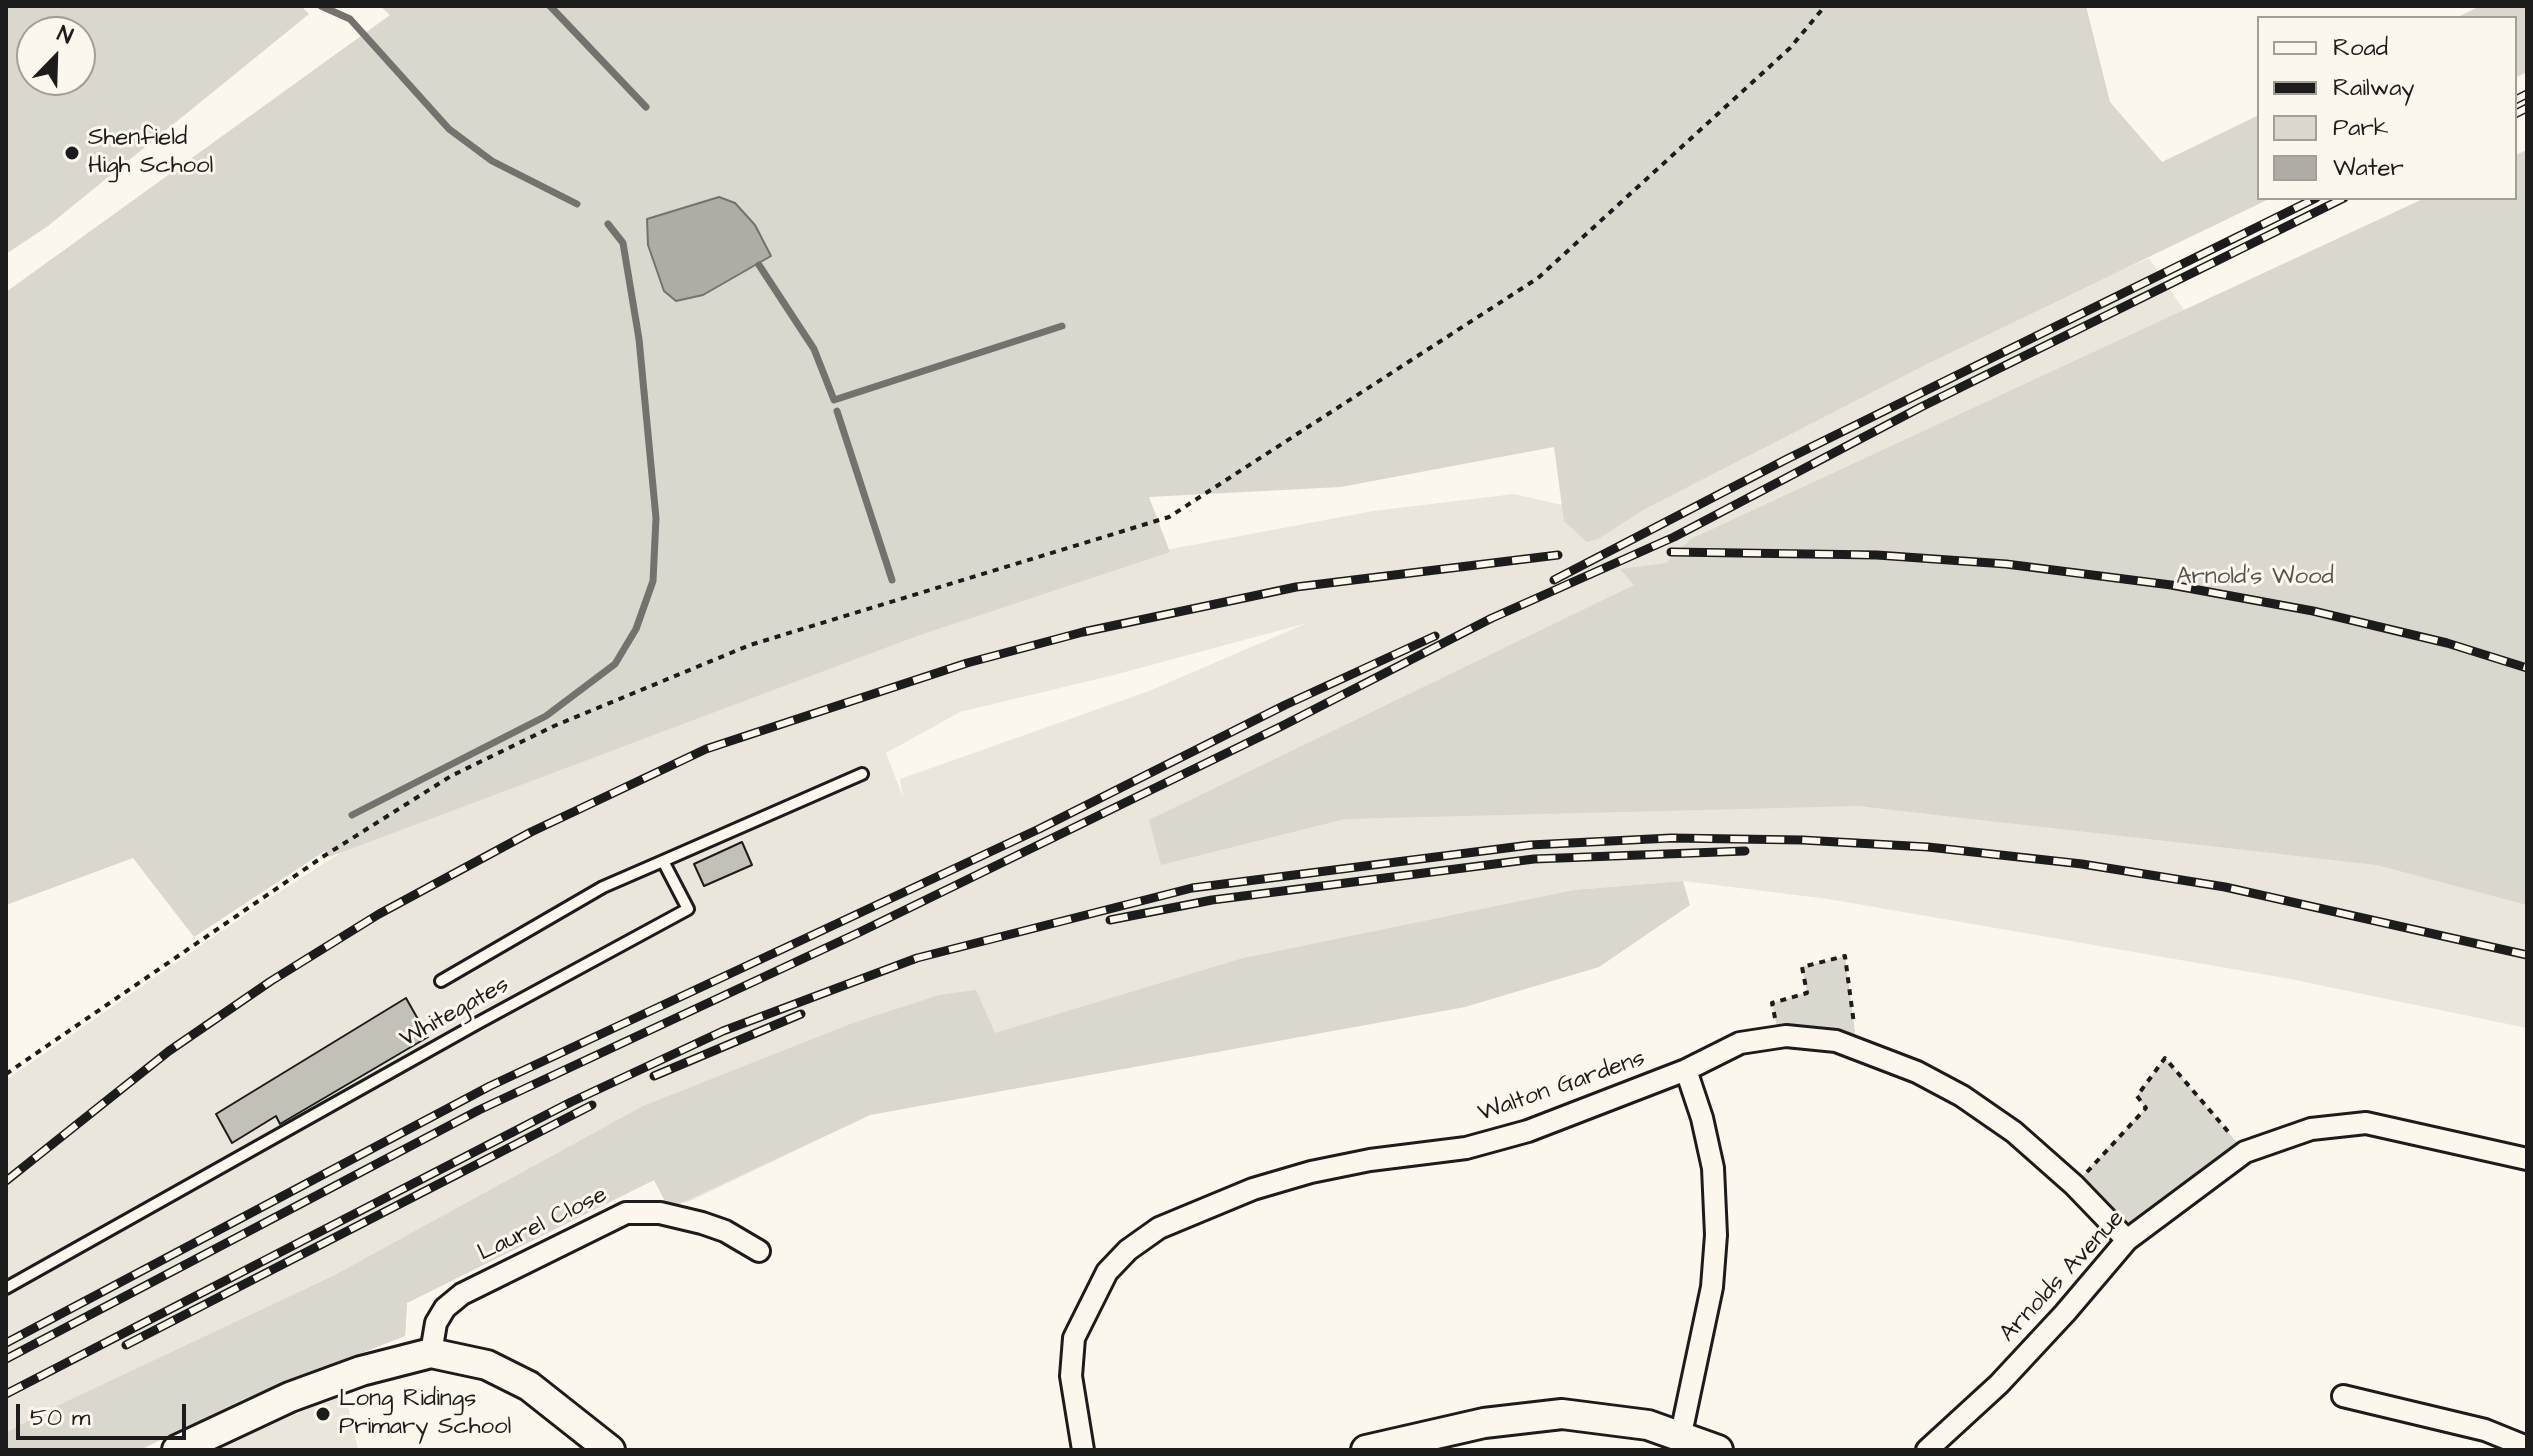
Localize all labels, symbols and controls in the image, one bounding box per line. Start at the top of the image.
north arrow [16,16,96,96]
legend [2257,16,2517,200]
text: N [52,18,77,52]
text: Road [2333,31,2388,65]
text: Railway [2333,71,2415,105]
text: Park [2333,111,2389,145]
place label: Shenfield High School [88,125,213,181]
marker: Shenfield High School [63,144,81,162]
text: Water [2333,151,2404,185]
park label: Arnold's Wood [2176,564,2334,592]
street label: Whitegates [396,971,514,1055]
street label: Walton Gardens [1475,1045,1649,1129]
street label: Laurel Close [474,1181,612,1269]
street label: Arnolds Avenue [1995,1205,2131,1349]
place label: Long Ridings Primary School [339,1386,511,1442]
scale bar [20,1388,190,1438]
text: 50 m [30,1401,90,1435]
marker: Long Ridings Primary School [314,1405,332,1423]

